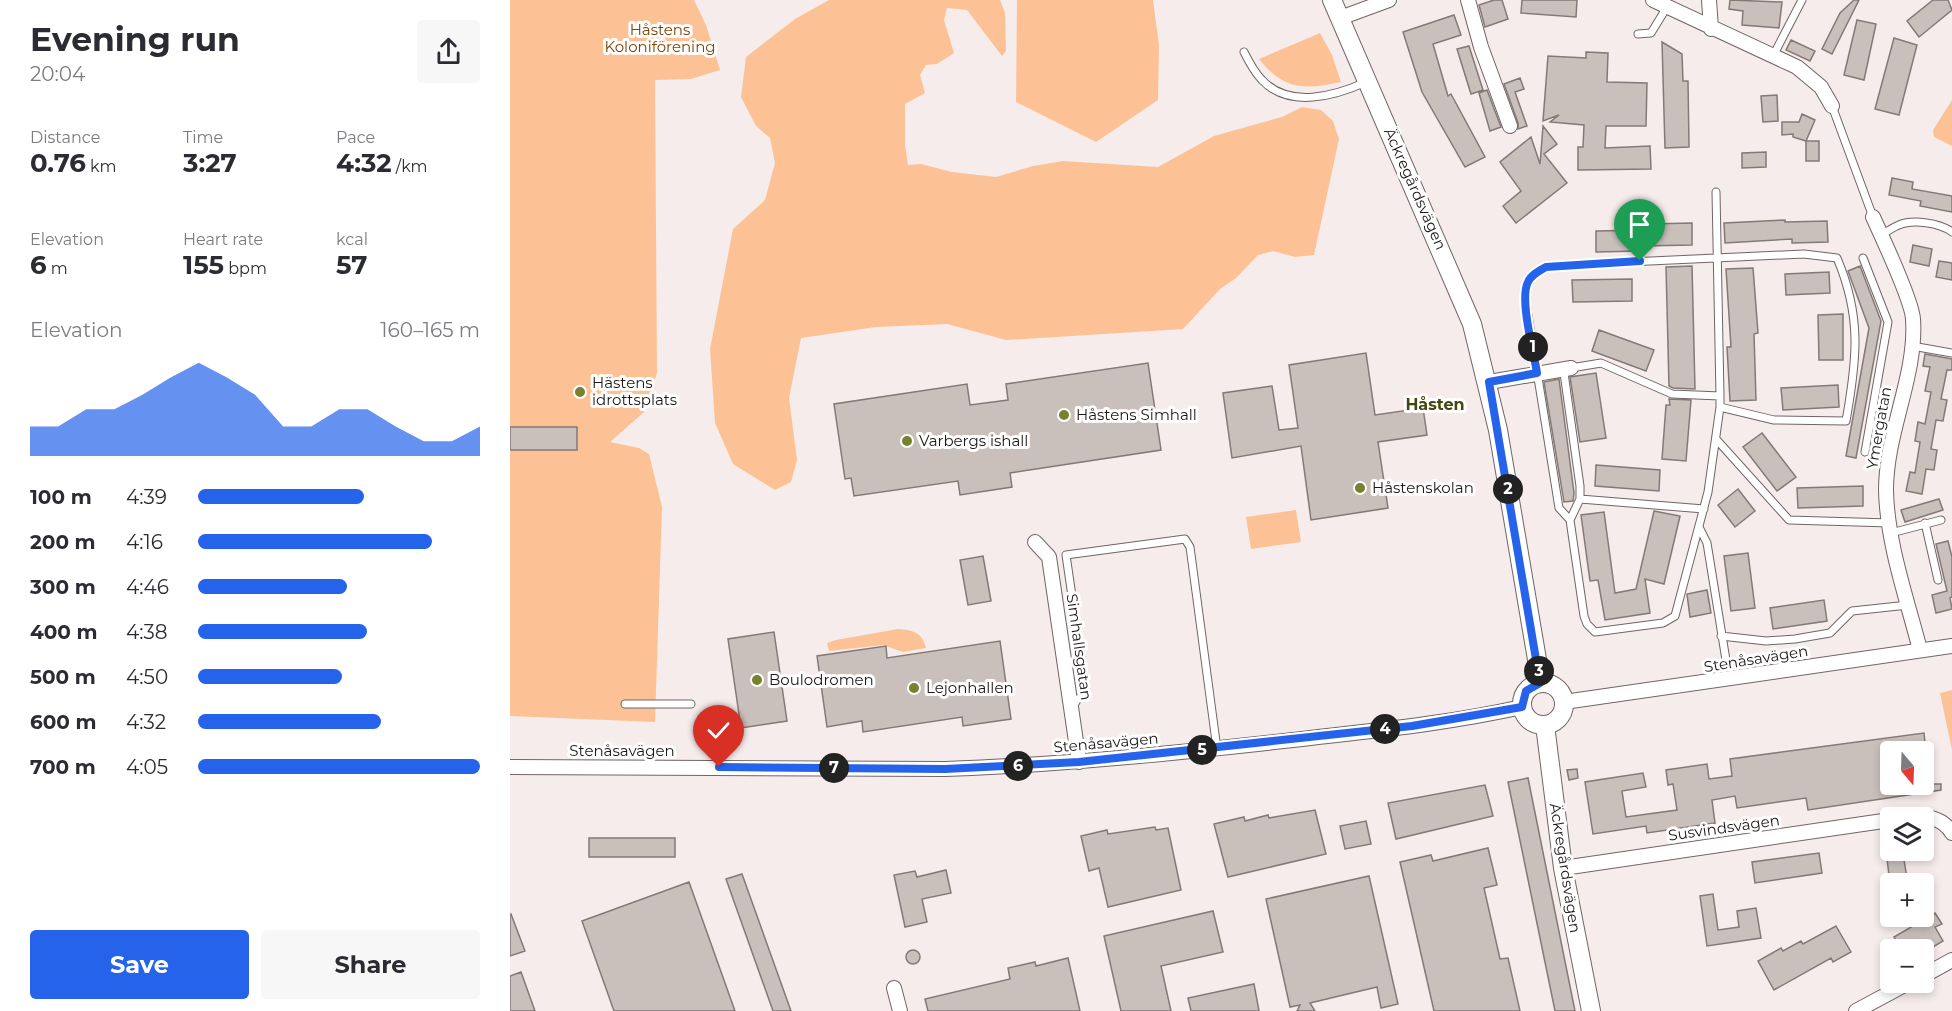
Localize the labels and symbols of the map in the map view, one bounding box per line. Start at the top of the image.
park label: Håstens Koloniförening [604,20,716,56]
street label: Äckregårdsvägen [1380,125,1451,253]
pin [1614,199,1665,261]
pin: 1 [1518,332,1548,362]
place label: Hästens idrottsplats [592,373,677,409]
marker: Hästens idrottsplats [573,385,587,399]
street label: Ymergatan [1862,385,1895,471]
district label: Håsten [1405,395,1465,414]
place label: Håstens Simhall [1076,405,1197,424]
marker: Håstens Simhall [1057,408,1071,422]
place label: Varbergs ishall [919,431,1028,450]
marker: Varbergs ishall [900,434,914,448]
pin: 2 [1493,474,1523,504]
place label: Håstenskolan [1372,478,1474,497]
marker: Håstenskolan [1353,481,1367,495]
street label: Simhallsgatan [1063,592,1096,701]
street label: Stenåsavägen [1702,641,1809,676]
pin: 3 [1524,656,1554,686]
place label: Boulodromen [769,670,874,689]
marker: Boulodromen [750,673,764,687]
place label: Lejonhallen [926,678,1014,697]
marker: Lejonhallen [907,681,921,695]
pin [693,705,744,767]
pin: 4 [1370,714,1400,744]
street label: Stenåsavägen [1053,728,1159,757]
pin: 5 [1187,735,1217,765]
street label: Stenåsavägen [569,741,675,760]
north arrow [1880,741,1934,795]
pin: 6 [1003,751,1033,781]
pin: 7 [819,753,849,783]
street label: Äckregårdsvägen [1546,802,1585,934]
street label: Susvindsvägen [1667,810,1781,845]

